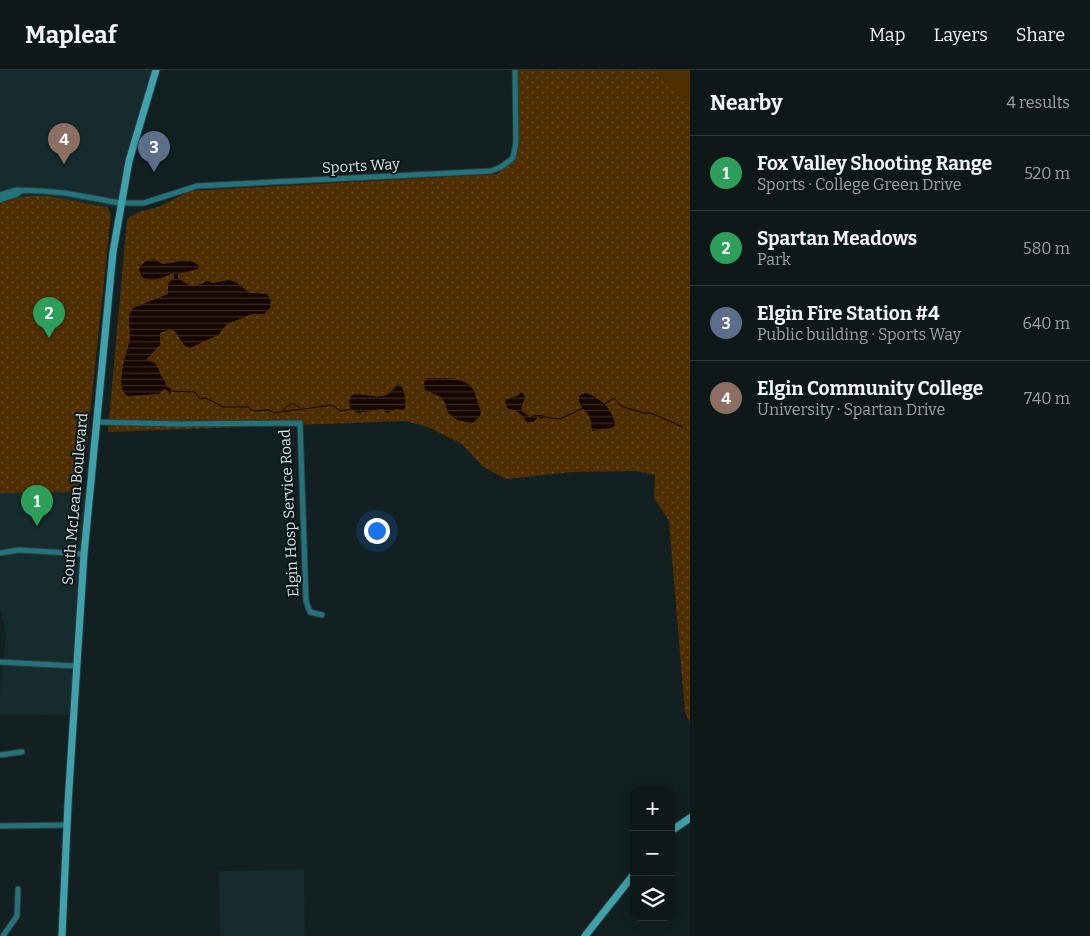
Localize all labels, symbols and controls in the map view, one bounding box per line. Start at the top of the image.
text: Mapleaf [25,21,117,49]
text: Map [869,24,905,46]
text: Layers [933,24,988,46]
text: Share [1016,24,1065,46]
text: Nearby [710,90,783,116]
text: 4 results [1007,93,1070,112]
pin: 4 [48,123,80,164]
pin: 3 [138,131,170,172]
text: Fox Valley Shooting Range [757,152,992,175]
street label: Sports Way [322,155,400,177]
text: 1 [723,164,729,183]
text: 520 m [1024,164,1070,183]
text: Sports · College Green Drive [757,175,961,194]
text: Spartan Meadows [757,227,917,250]
text: 2 [721,239,731,258]
text: 580 m [1023,239,1070,258]
text: Park [757,250,791,269]
pin: 2 [33,297,65,338]
text: Elgin Fire Station #4 [757,302,940,325]
text: 3 [721,314,731,333]
text: 640 m [1022,314,1070,333]
text: Public building · Sports Way [757,325,961,344]
text: Elgin Community College [757,377,983,400]
text: 4 [721,389,731,408]
text: 740 m [1024,389,1070,408]
text: University · Spartan Drive [757,400,945,419]
street label: South McLean Boulevard [59,412,92,586]
street label: Elgin Hosp Service Road [276,428,302,597]
pin: 1 [21,485,53,526]
your location [364,518,390,544]
map controls [630,786,675,921]
button: + [630,786,675,831]
button: − [630,831,675,876]
button: layers [630,876,675,921]

